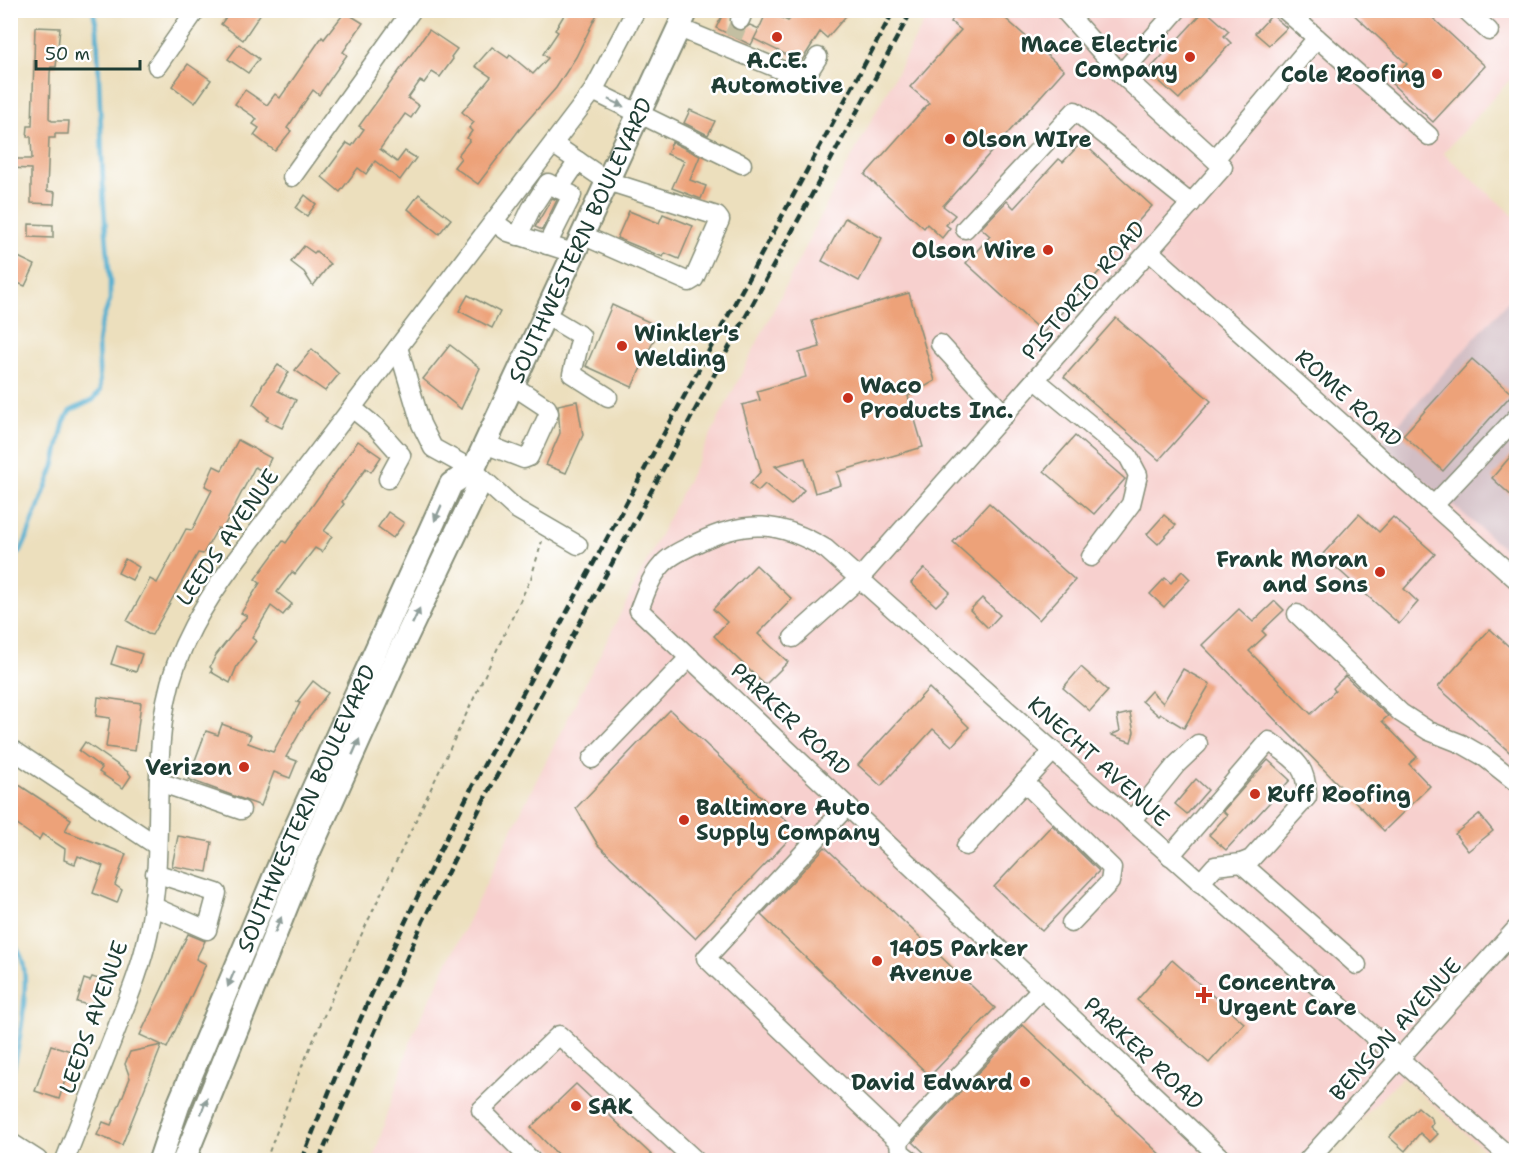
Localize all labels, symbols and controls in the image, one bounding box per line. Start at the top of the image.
marker: A.C.E. Automotive [770,30,784,44]
place label: Mace Electric Company [1021,30,1178,84]
scale bar [36,33,140,71]
text: 50 m [45,42,90,66]
place label: A.C.E. Automotive [711,46,843,100]
marker: Mace Electric Company [1183,50,1197,64]
place label: Cole Roofing [1281,60,1425,89]
marker: Cole Roofing [1430,67,1444,81]
street label: SOUTHWESTERN BOULEVARD [502,93,659,388]
one-way arrow [608,98,625,107]
place label: Olson WIre [962,125,1092,154]
marker: Olson WIre [943,132,957,146]
street label: PISTORIO ROAD [1015,215,1152,366]
place label: Olson Wire [912,236,1036,265]
marker: Olson Wire [1041,243,1055,257]
place label: Winkler's Welding [634,319,739,373]
marker: Winkler's Welding [615,339,629,353]
street label: ROME ROAD [1289,343,1408,454]
place label: Waco Products Inc. [860,371,1014,425]
marker: Waco Products Inc. [841,391,855,405]
street label: LEEDS AVENUE [169,463,285,612]
one-way arrow [433,505,442,522]
place label: Frank Moran and Sons [1216,545,1368,599]
marker: Frank Moran and Sons [1373,565,1387,579]
one-way arrow [412,608,421,625]
street label: PARKER ROAD [724,656,857,782]
street label: SOUTHWESTERN BOULEVARD [230,660,383,957]
street label: KNECHT AVENUE [1022,690,1176,833]
one-way arrow [351,737,361,755]
place label: Verizon [145,753,232,782]
marker: Verizon [237,760,251,774]
place label: Ruff Roofing [1267,780,1411,809]
marker: Ruff Roofing [1248,787,1262,801]
place label: Baltimore Auto Supply Company [696,793,880,847]
marker: Baltimore Auto Supply Company [677,813,691,827]
one-way arrow [273,916,283,934]
place label: 1405 Parker Avenue [889,934,1028,988]
street label: LEEDS AVENUE [52,937,135,1098]
street label: BENSON AVENUE [1323,951,1468,1107]
marker: 1405 Parker Avenue [870,954,884,968]
place label: Concentra Urgent Care [1218,968,1357,1022]
one-way arrow [226,971,236,989]
marker: Concentra Urgent Care [1195,986,1213,1004]
street label: PARKER ROAD [1077,990,1210,1116]
place label: David Edward [851,1068,1013,1097]
marker: David Edward [1018,1075,1032,1089]
place label: SAK [588,1092,632,1121]
one-way arrow [199,1096,209,1114]
marker: SAK [569,1099,583,1113]

